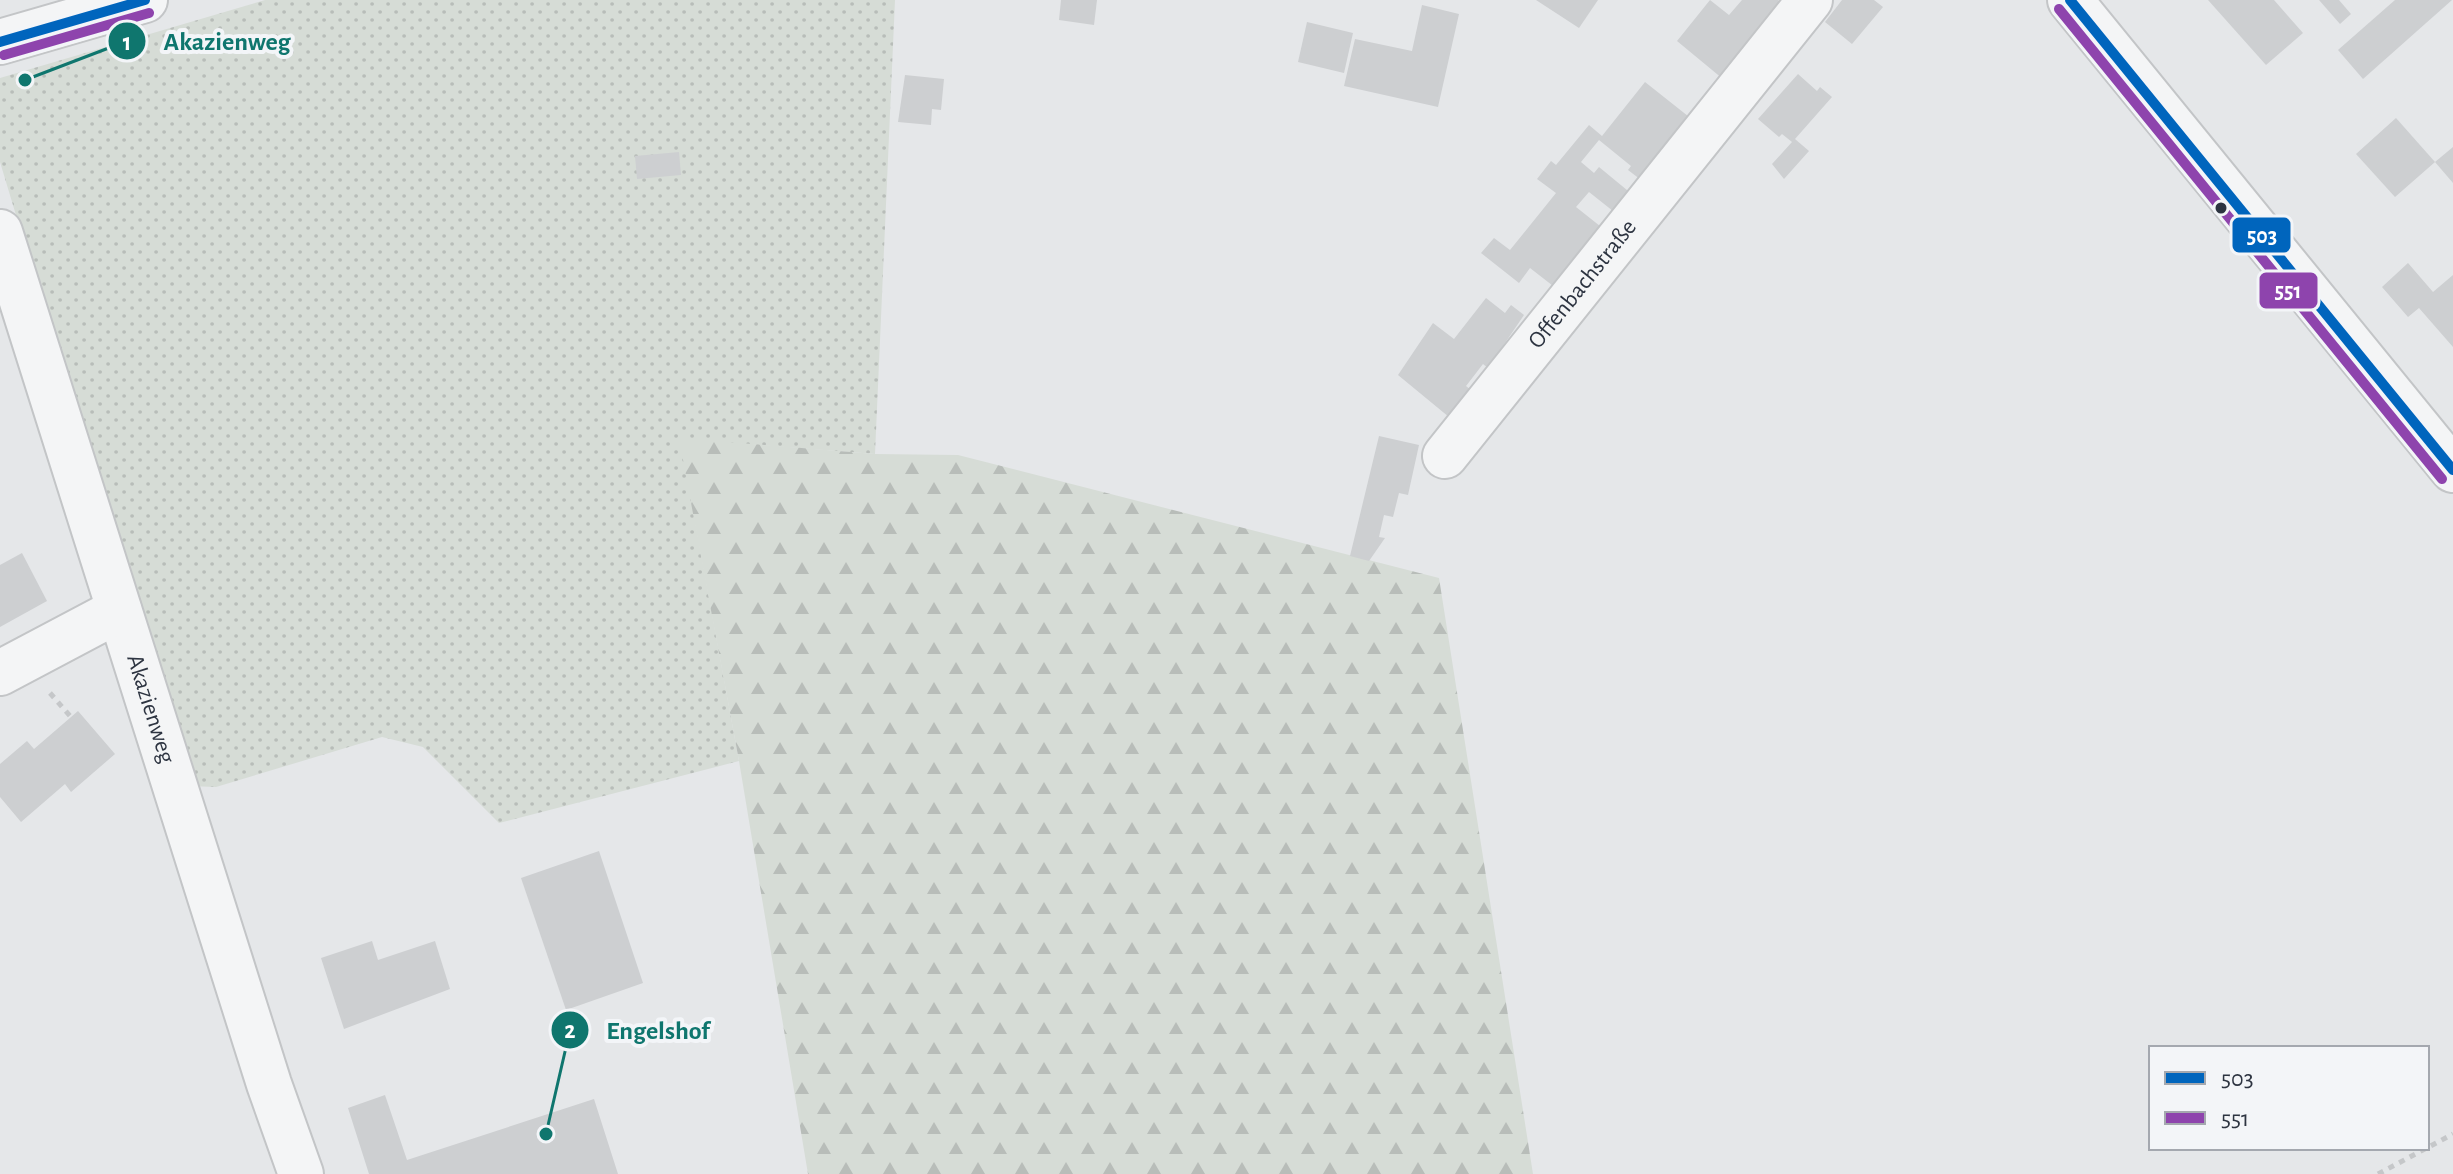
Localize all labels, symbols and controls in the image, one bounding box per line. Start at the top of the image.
callout: Akazienweg [107,16,306,66]
text: Akazienweg [163,29,292,55]
text: 1 [123,31,131,55]
unlabelled marker [2213,200,2229,216]
street label: Offenbachstraße [1524,215,1641,353]
line badge: 503 [2231,216,2292,254]
text: 503 [2247,225,2277,247]
line badge: 551 [2258,271,2319,310]
text: 551 [2275,280,2301,302]
street label: Akazienweg [122,652,179,766]
callout: Engelshof [550,1005,726,1055]
text: Engelshof [606,1018,712,1044]
text: 2 [564,1019,576,1043]
legend [2149,1046,2429,1150]
text: 503 [2221,1067,2254,1091]
text: 551 [2221,1107,2249,1131]

